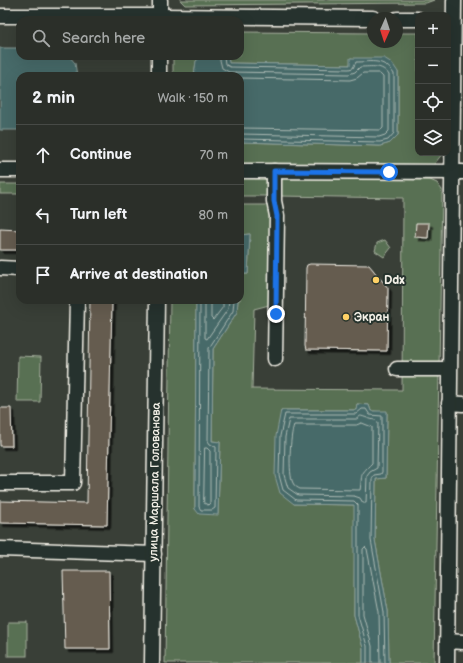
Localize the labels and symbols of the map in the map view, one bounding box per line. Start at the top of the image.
north arrow [367,12,403,48]
route start [380,163,398,181]
place label: Ddx [384,273,405,288]
marker: Ddx [371,275,381,285]
route end [267,305,285,323]
place label: Экран [354,310,390,325]
marker: Экран [341,312,351,322]
street label: улица Маршала Голованова [146,402,164,562]

